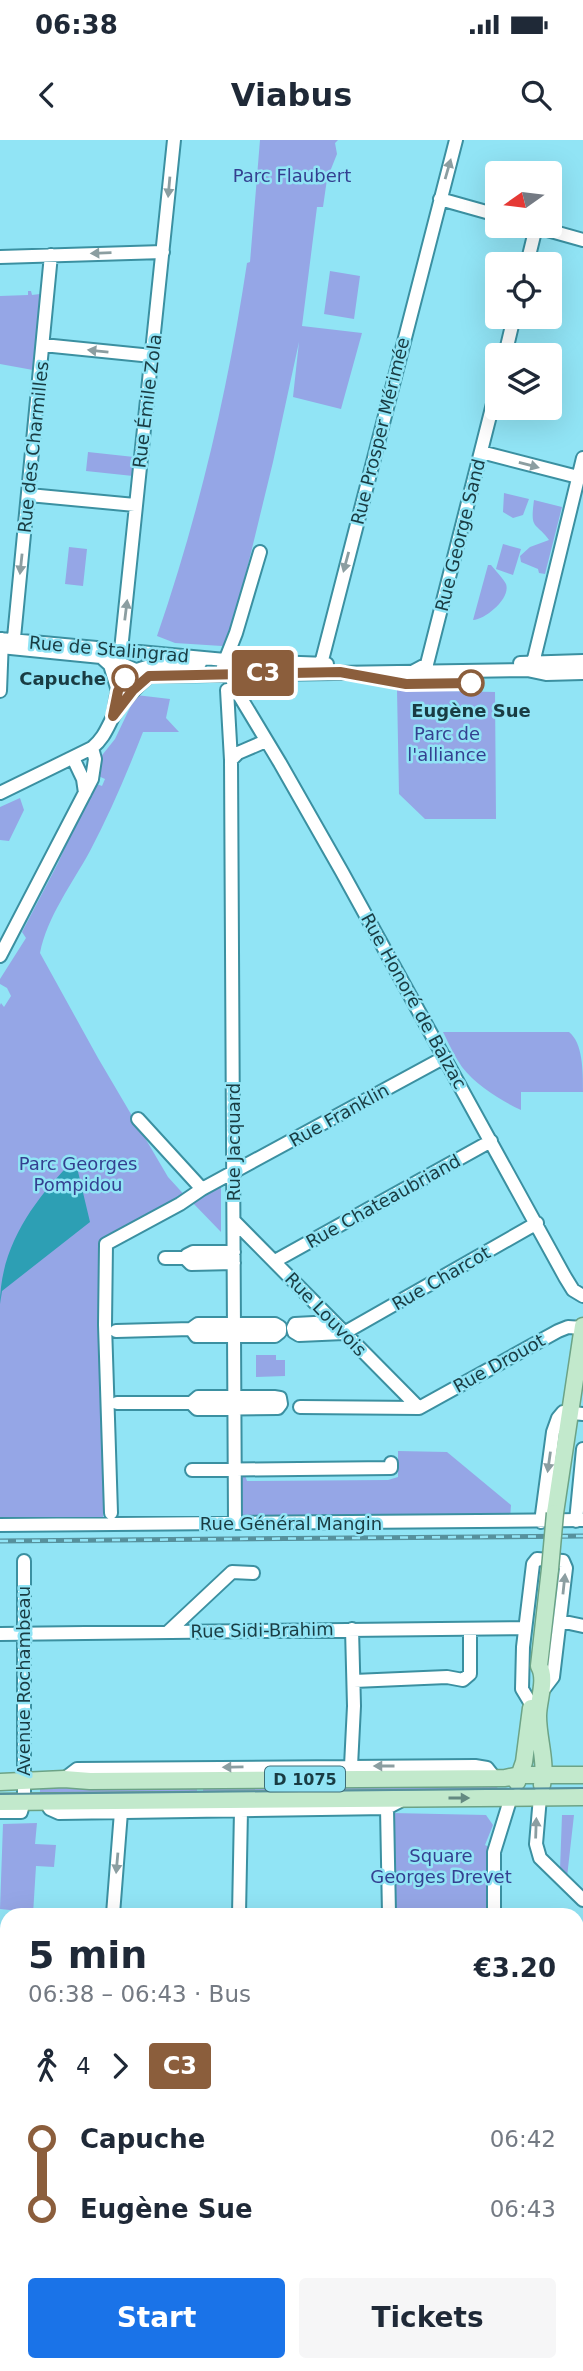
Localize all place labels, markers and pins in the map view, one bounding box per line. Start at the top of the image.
marker: Capuche [112,665,138,691]
place label: Capuche [19,668,106,689]
marker: Eugène Sue [458,670,484,696]
place label: Eugène Sue [411,700,531,721]

